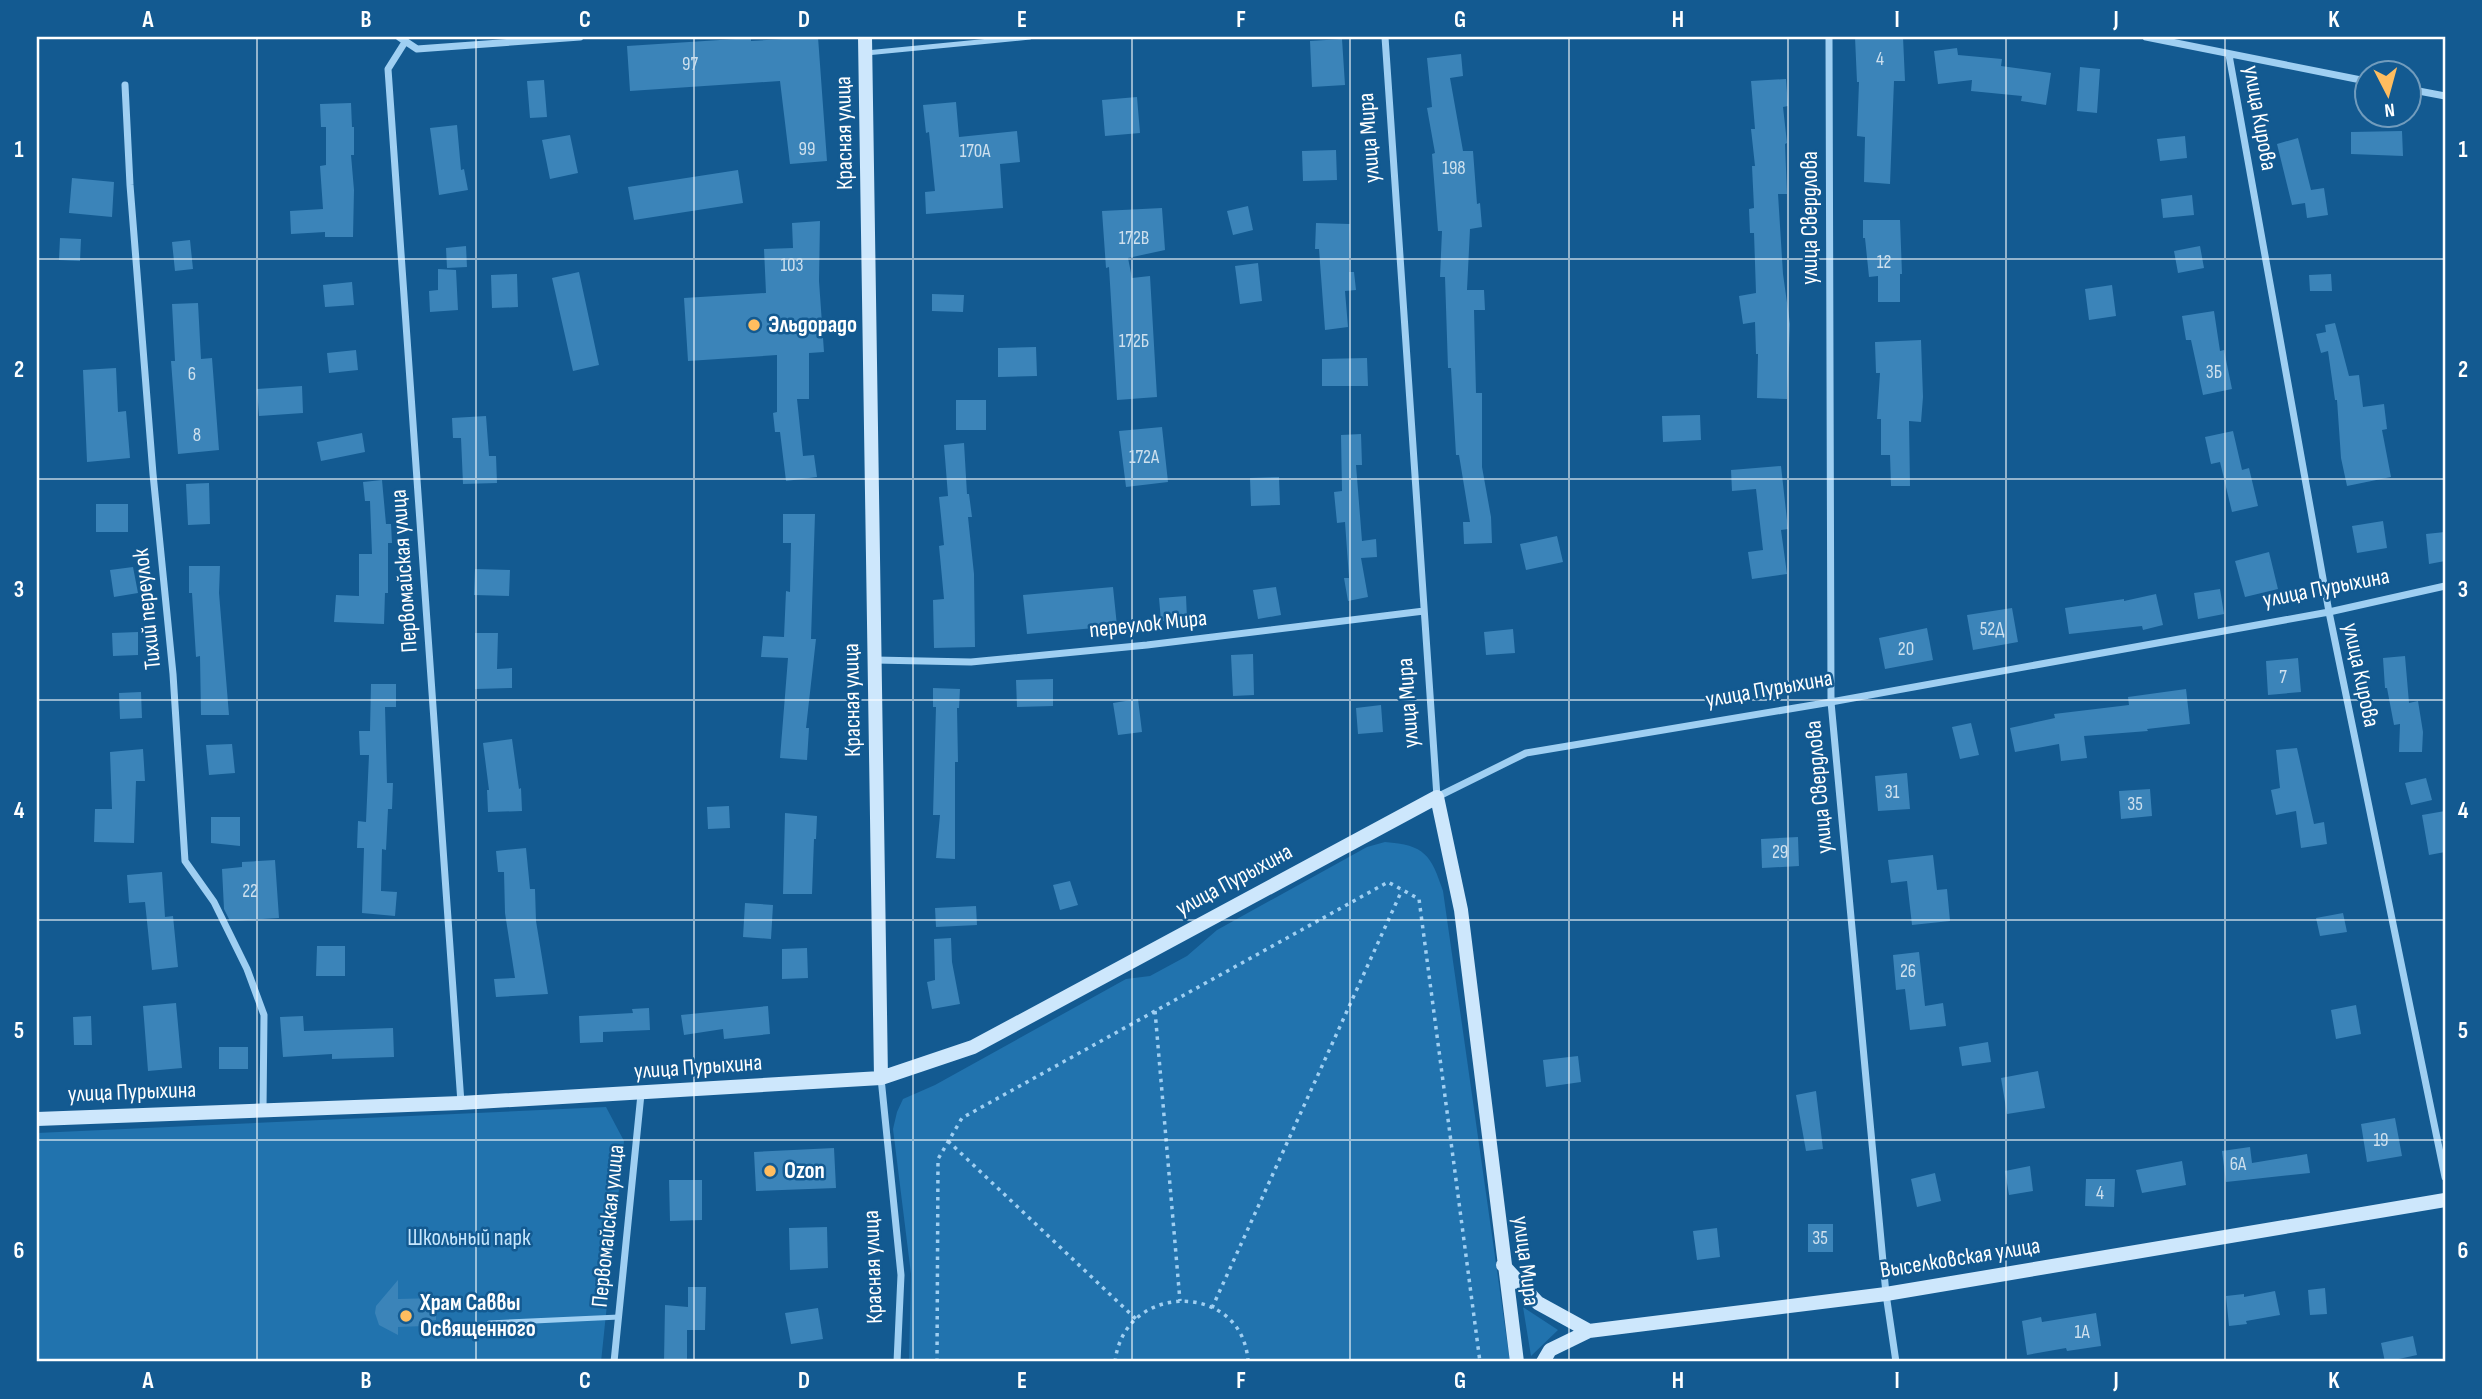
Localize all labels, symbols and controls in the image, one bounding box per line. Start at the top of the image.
text: A [142,6,155,34]
text: B [361,6,372,34]
text: C [579,6,591,34]
text: D [798,6,810,34]
text: E [1017,6,1027,34]
text: F [1236,6,1246,34]
text: G [1454,6,1466,34]
text: H [1672,6,1684,34]
text: I [1894,6,1900,34]
text: J [2112,6,2119,34]
text: K [2328,6,2340,34]
house number: 4 [1876,48,1884,71]
house number: 97 [682,53,698,76]
north arrow [2352,60,2422,130]
street label: улица Кирова [2237,63,2283,173]
street label: Красная улица [829,76,859,190]
street label: улица Мира [1352,92,1386,184]
text: N [2383,97,2396,121]
text: 1 [14,136,24,164]
text: 1 [2458,136,2468,164]
house number: 99 [799,138,815,161]
house number: 170А [960,140,991,163]
street label: улица Свердлова [1796,151,1824,285]
house number: 198 [1442,157,1466,180]
house number: 172В [1119,227,1149,250]
house number: 12 [1877,251,1891,274]
house number: 103 [780,254,804,277]
place label: Эльдорадо [768,311,857,339]
marker: Эльдорадо [746,317,762,333]
house number: 172Б [1119,330,1149,353]
text: 2 [14,356,24,384]
text: 2 [2458,356,2468,384]
house number: 3Б [2206,361,2222,384]
house number: 6 [188,363,196,386]
house number: 8 [193,424,201,447]
house number: 172А [1129,446,1160,469]
street label: Первомайская улица [384,489,424,653]
street label: Тихий переулок [127,547,167,671]
street label: улица Пурыхина [2260,562,2392,614]
text: 3 [14,576,24,604]
text: 3 [2458,576,2468,604]
street label: переулок Мира [1088,604,1208,644]
house number: 52Д [1980,618,2004,641]
street label: улица Кирова [2336,620,2386,730]
house number: 20 [1898,638,1914,661]
street label: Красная улица [837,643,867,757]
street label: улица Мира [1391,657,1425,749]
street label: улица Пурыхина [1703,664,1835,714]
house number: 7 [2279,666,2287,689]
street label: улица Свердлова [1799,719,1839,855]
house number: 31 [1885,781,1900,804]
house number: 35 [2127,793,2143,816]
text: 4 [14,797,25,825]
text: 4 [2458,797,2469,825]
street label: улица Пурыхина [1171,838,1297,922]
house number: 29 [1772,841,1788,864]
house number: 22 [242,880,258,903]
house number: 26 [1900,960,1916,983]
text: 5 [14,1017,24,1045]
text: 5 [2458,1017,2468,1045]
street label: улица Пурыхина [633,1049,763,1085]
street label: улица Пурыхина [67,1076,197,1108]
house number: 19 [2373,1129,2389,1152]
street label: Первомайская улица [586,1143,630,1309]
house number: 6А [2230,1153,2247,1176]
place label: Ozon [784,1157,825,1185]
marker: Ozon [762,1163,778,1179]
house number: 4 [2096,1182,2104,1205]
street label: Красная улица [857,1210,889,1324]
street label: улица Мира [1507,1215,1545,1307]
park label: Школьный парк [407,1224,531,1252]
house number: 35 [1812,1227,1828,1250]
street label: Выселковская улица [1878,1232,2042,1284]
text: 6 [14,1237,24,1265]
text: 6 [2458,1237,2468,1265]
place label: Храм Саввы Освященного [419,1289,536,1343]
marker: Храм Саввы Освященного [398,1308,414,1324]
house number: 1А [2074,1321,2090,1344]
text: A [142,1367,155,1395]
text: B [361,1367,372,1395]
text: C [579,1367,591,1395]
text: D [798,1367,810,1395]
text: E [1017,1367,1027,1395]
text: F [1236,1367,1246,1395]
text: G [1454,1367,1466,1395]
text: H [1672,1367,1684,1395]
text: I [1894,1367,1900,1395]
text: J [2112,1367,2119,1395]
text: K [2328,1367,2340,1395]

